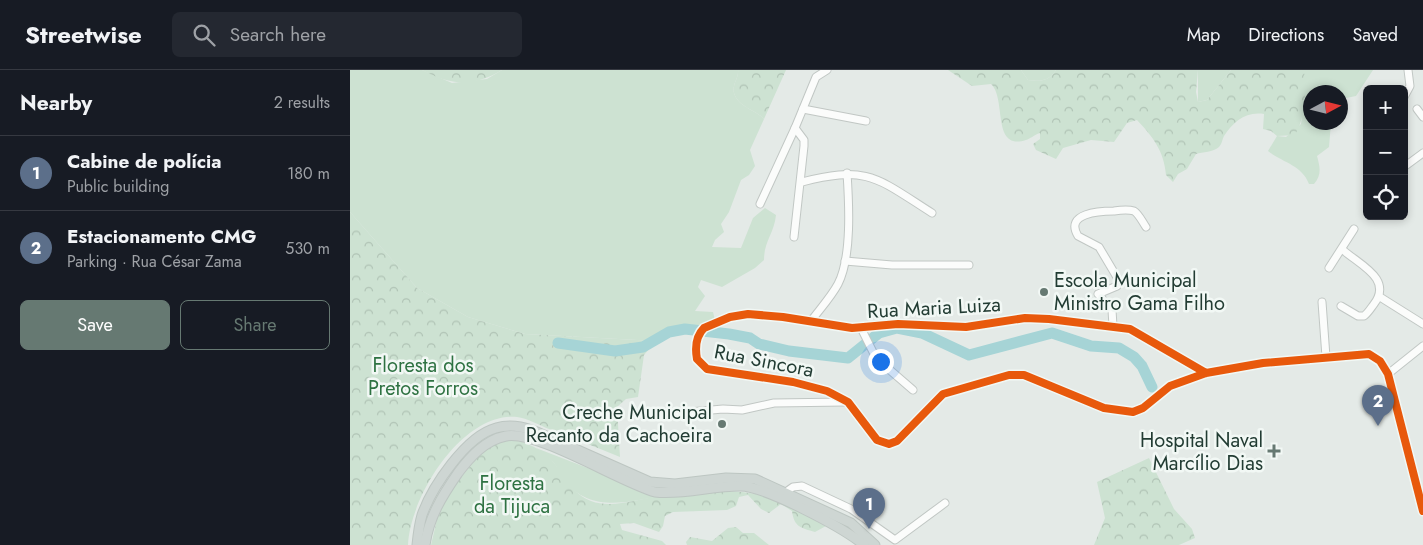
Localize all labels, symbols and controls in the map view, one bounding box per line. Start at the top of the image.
search box [172,12,522,57]
text: Streetwise [25,17,142,52]
icon: search [190,21,218,49]
text: Search here [230,21,326,48]
text: Map [1187,22,1220,48]
text: Directions [1248,22,1324,48]
text: Saved [1352,22,1398,48]
north arrow [1303,85,1348,130]
map controls [1363,85,1408,220]
button: + [1363,85,1408,130]
text: Nearby [20,88,92,118]
text: 2 results [274,91,330,114]
button: − [1363,130,1408,175]
text: Cabine de polícia [67,148,222,175]
text: 1 [32,162,40,185]
text: 180 m [287,162,330,185]
text: Public building [67,175,169,198]
button: locate [1363,175,1408,220]
text: Estacionamento CMG [67,223,256,250]
text: 2 [31,237,41,260]
text: 530 m [285,237,330,260]
text: Parking · Rua César Zama [67,250,242,273]
place label: Escola Municipal Ministro Gama Filho [1054,266,1225,318]
marker: Escola Municipal Ministro Gama Filho [1038,286,1050,298]
street label: Rua Maria Luiza [866,290,1002,326]
button: Save [20,300,170,350]
button: Share [180,300,330,350]
street label: Rua Sincora [712,337,816,385]
your location [868,349,894,375]
park label: Floresta dos Pretos Forros [368,351,478,403]
pin: 2 [1362,385,1394,426]
place label: Creche Municipal Recanto da Cachoeira [526,398,712,450]
marker: Creche Municipal Recanto da Cachoeira [716,418,728,430]
place label: Hospital Naval Marcílio Dias [1140,426,1263,478]
marker: Hospital Naval Marcílio Dias [1267,444,1281,458]
park label: Floresta da Tijuca [474,469,550,521]
pin: 1 [853,488,885,529]

